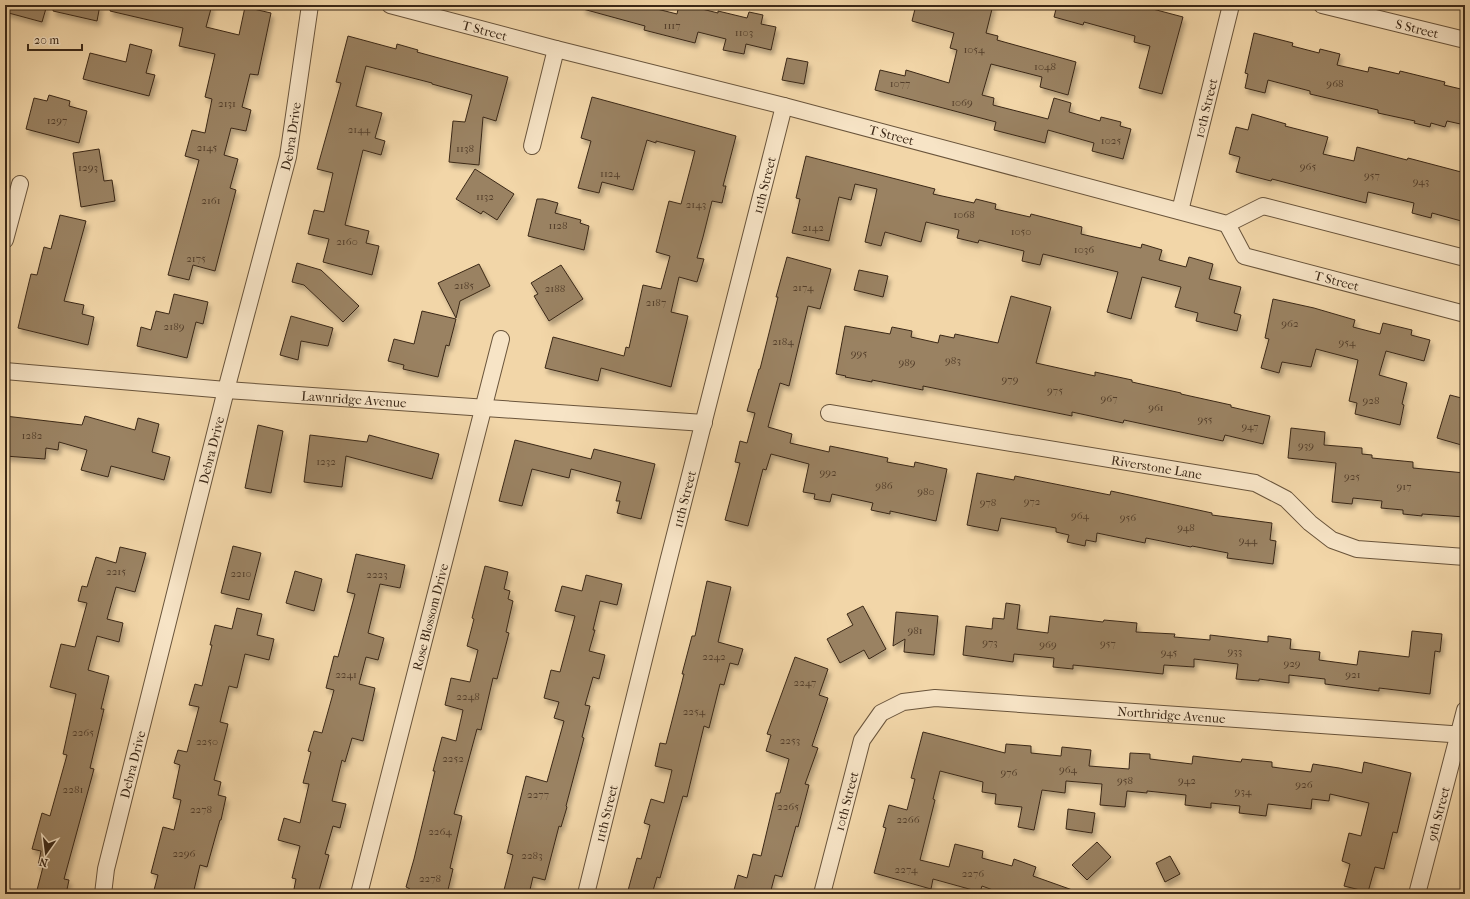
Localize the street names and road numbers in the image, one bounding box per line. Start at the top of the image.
street label: S Street [1394,16,1441,41]
street label: T Street [460,17,509,44]
street label: 10th Street [1191,77,1221,140]
street label: Debra Drive [278,100,304,172]
street label: T Street [867,122,916,148]
street label: 11th Street [750,155,779,215]
street label: T Street [1312,268,1361,294]
street label: Lawnridge Avenue [301,388,408,410]
street label: Debra Drive [196,414,227,486]
street label: Riverstone Lane [1110,452,1204,482]
street label: 11th Street [670,469,699,529]
street label: Rose Blossom Drive [409,561,451,672]
street label: Northridge Avenue [1117,704,1227,726]
street label: Debra Drive [117,729,149,800]
street label: 10th Street [832,770,862,833]
street label: 11th Street [592,783,621,844]
street label: 9th Street [1424,785,1453,843]

